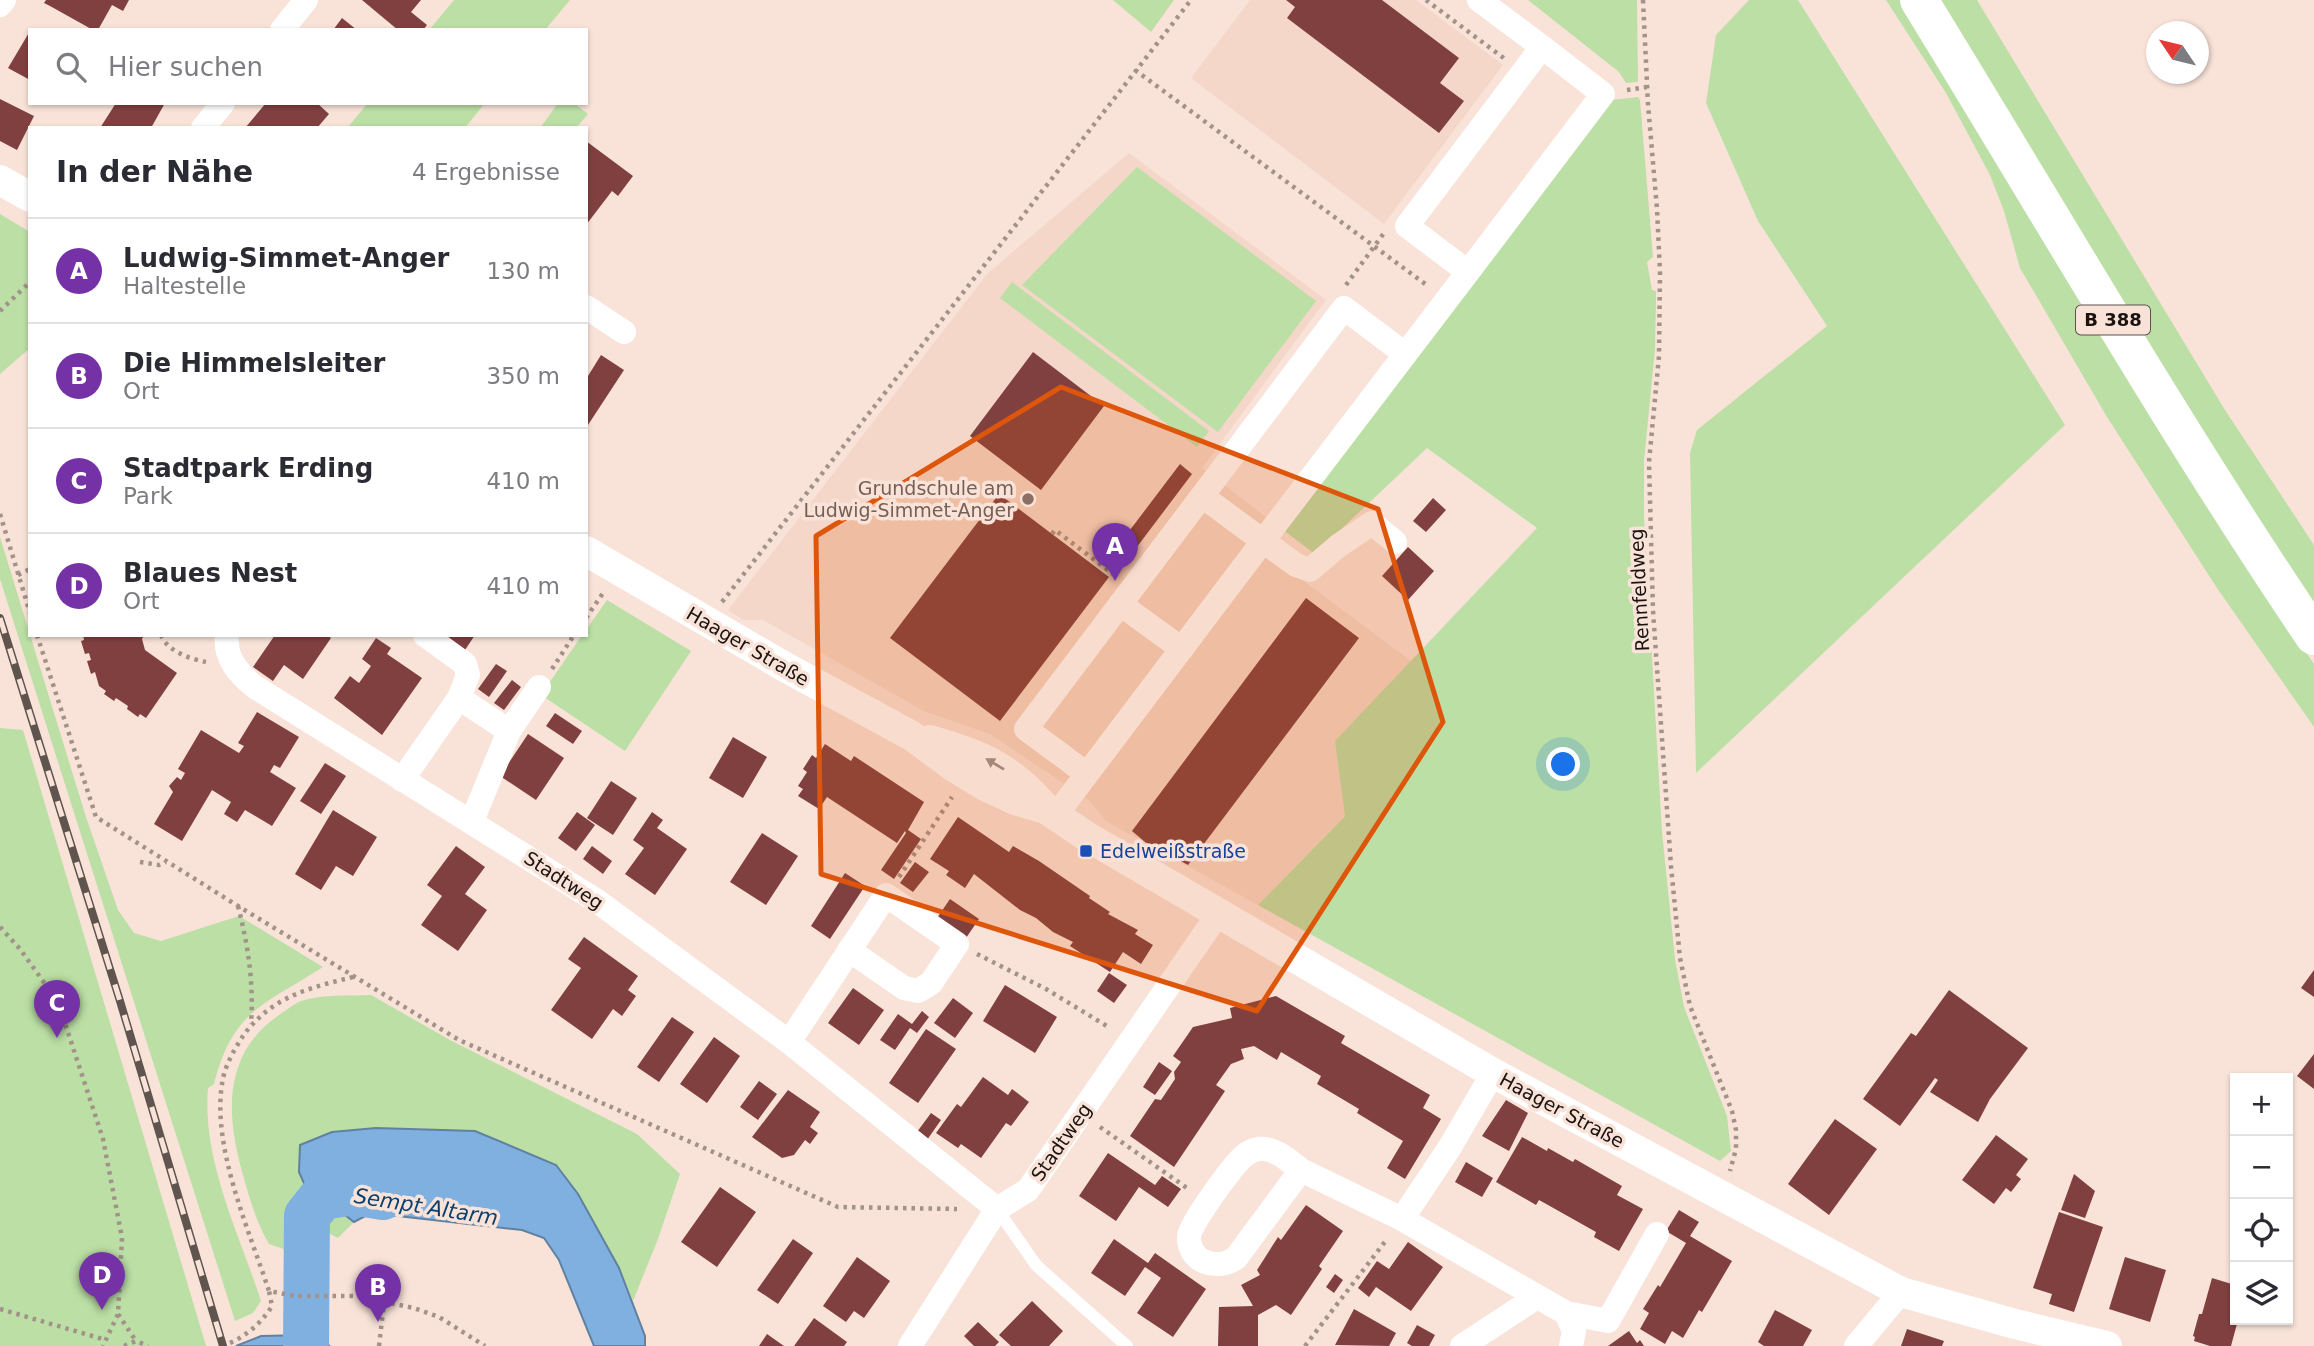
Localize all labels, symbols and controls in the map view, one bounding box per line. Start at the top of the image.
north arrow [2146,21,2209,84]
search box [28,28,588,105]
icon: search [52,48,90,86]
text: Hier suchen [108,52,263,82]
text: In der Nähe [56,154,253,189]
text: 4 Ergebnisse [412,159,560,185]
text: Ludwig-Simmet-Anger [123,243,449,273]
text: A [70,258,88,284]
text: 130 m [486,258,560,284]
text: Haltestelle [123,273,246,299]
road number: B 388 [2076,306,2150,334]
text: Die Himmelsleiter [123,348,385,378]
text: B [70,363,88,389]
text: 350 m [486,363,560,389]
text: Ort [123,378,160,404]
text: Stadtpark Erding [123,453,373,483]
text: C [71,468,87,494]
text: 410 m [486,468,560,494]
place label: Grundschule am Ludwig-Simmet-Anger [803,477,1014,521]
text: Park [123,483,173,509]
marker: Grundschule am Ludwig-Simmet-Anger [1020,491,1036,507]
pin: A [1092,523,1138,581]
street label: Rennfeldweg [1625,528,1653,652]
text: Blaues Nest [123,558,297,588]
text: D [69,573,89,599]
text: 410 m [486,573,560,599]
text: Ort [123,588,160,614]
street label: Haager Straße [683,602,813,690]
your location [1546,747,1580,781]
one-way arrow [985,759,1005,771]
place label: Edelweißstraße [1100,840,1246,862]
marker: Edelweißstraße [1078,843,1094,859]
street label: Stadtweg [520,846,608,914]
pin: C [34,980,80,1038]
street label: Haager Straße [1496,1068,1628,1152]
map controls [2230,1073,2293,1325]
button: + [2230,1073,2293,1136]
street label: Stadtweg [1026,1099,1096,1185]
button: − [2230,1136,2293,1199]
water label: Sempt Altarm [352,1184,500,1230]
button: locate [2230,1199,2293,1262]
pin: D [79,1252,125,1310]
button: layers [2230,1262,2293,1325]
pin: B [355,1264,401,1322]

